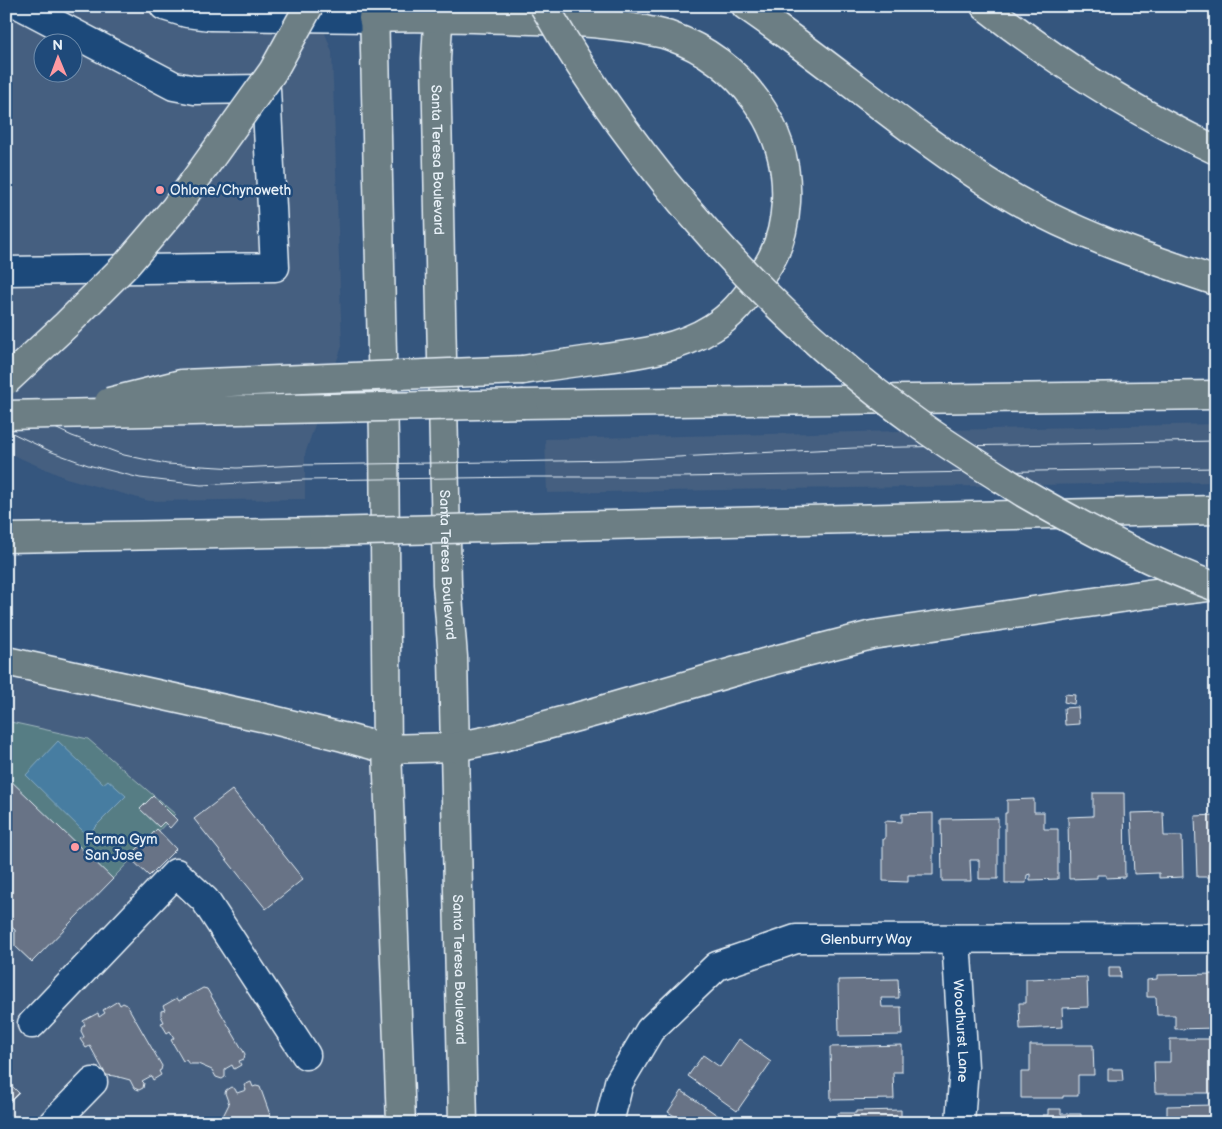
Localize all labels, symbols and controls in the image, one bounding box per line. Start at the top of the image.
north arrow [32,32,82,82]
text: N [52,37,63,54]
street label: Santa Teresa Boulevard [428,85,447,235]
place label: Ohlone/Chynoweth [170,182,291,199]
marker: Ohlone/Chynoweth [154,184,166,196]
street label: Santa Teresa Boulevard [436,489,460,641]
place label: Forma Gym San Jose [85,831,158,864]
marker: Forma Gym San Jose [69,841,81,853]
street label: Santa Teresa Boulevard [449,894,469,1045]
street label: Glenburry Way [821,931,912,948]
street label: Woodhurst Lane [950,979,972,1083]

